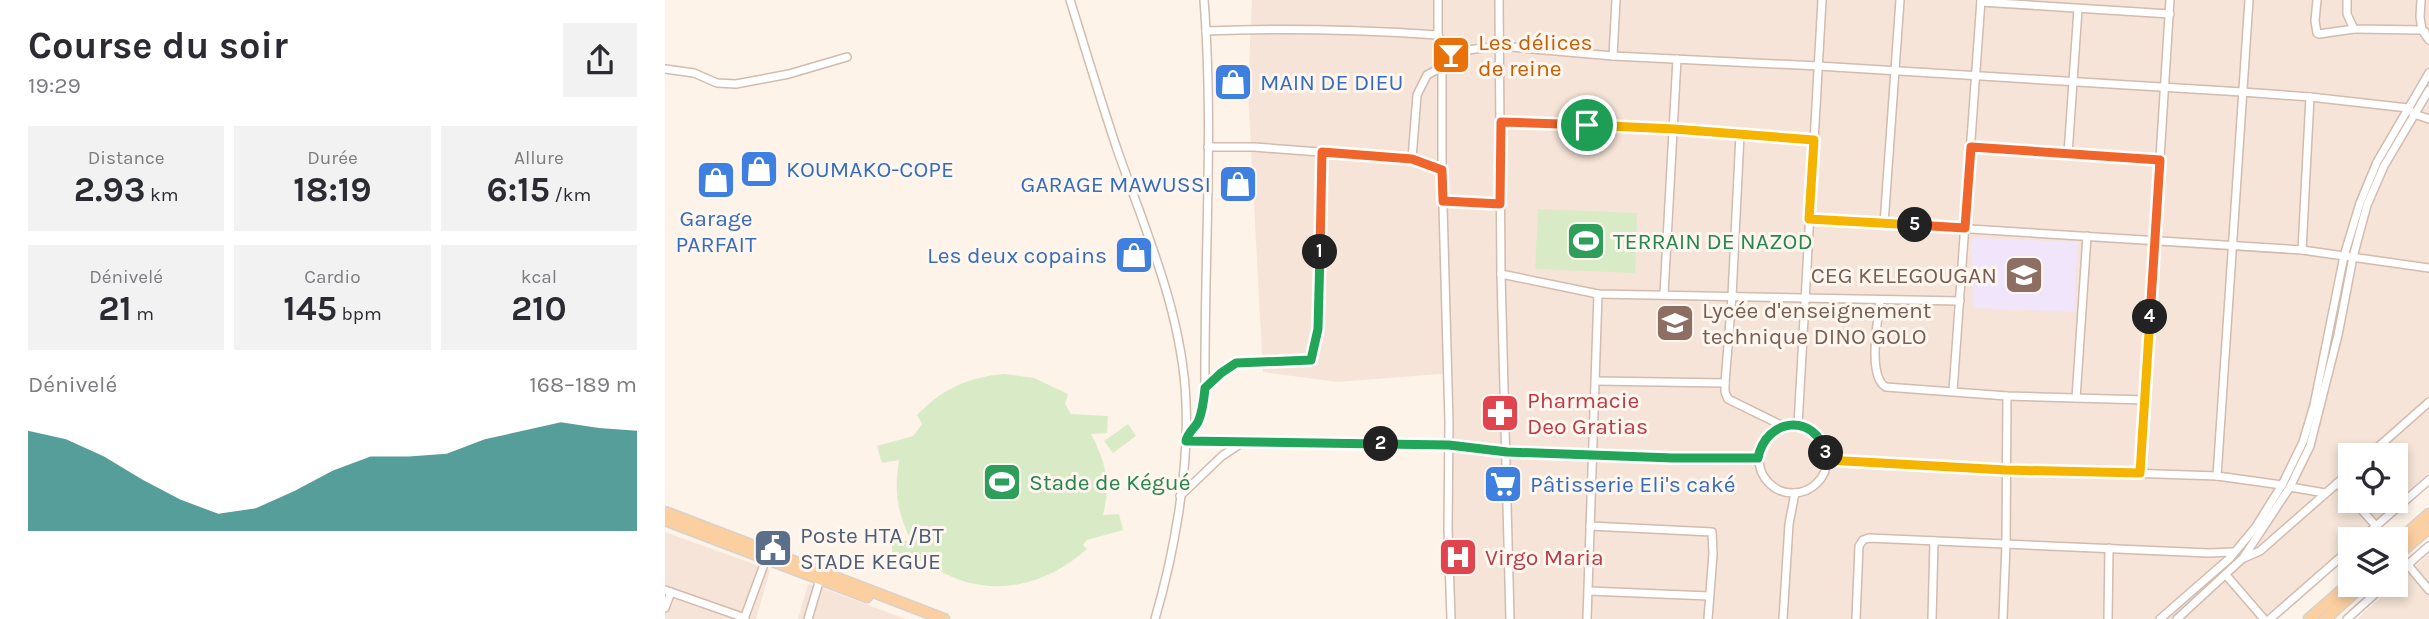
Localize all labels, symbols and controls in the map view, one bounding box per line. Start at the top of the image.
text: Course du soir [28,23,288,68]
button: share [563,23,637,97]
place label: Les délices de reine [1478,29,1593,82]
bar icon: Les délices de reine [1430,34,1472,76]
shop icon: MAIN DE DIEU [1212,61,1254,103]
place label: MAIN DE DIEU [1260,69,1403,96]
text: 19:29 [28,72,81,99]
pin [1557,95,1617,155]
icon: arrive [1568,106,1606,144]
text: Distance [88,147,165,169]
text: Durée [307,147,358,169]
text: Allure [514,147,564,169]
shop icon: KOUMAKO-COPE [738,148,780,190]
place label: KOUMAKO-COPE [786,156,954,183]
shop icon: Garage PARFAIT [695,159,737,201]
shop icon: GARAGE MAWUSSI [1217,163,1259,205]
text: 2.93 [74,169,146,210]
text: 18:19 [293,169,372,210]
text: 6:15 [486,169,550,210]
place label: GARAGE MAWUSSI [1021,171,1211,198]
text: km [146,184,179,206]
text: /km [550,184,591,206]
place label: Garage PARFAIT [675,205,757,258]
pin: 5 [1897,208,1933,243]
text: 5 [1909,213,1920,235]
sports icon: TERRAIN DE NAZOD [1565,220,1607,262]
place label: TERRAIN DE NAZOD [1613,228,1813,255]
shop icon: Les deux copains [1113,234,1155,276]
pin: 1 [1303,234,1337,270]
text: 1 [1316,240,1323,262]
place label: Les deux copains [927,242,1107,269]
school or university icon: CEG KELEGOUGAN [2003,254,2045,296]
place label: CEG KELEGOUGAN [1811,262,1997,289]
text: Dénivelé [89,266,163,288]
text: Cardio [304,266,361,288]
text: kcal [521,266,557,288]
text: 21 [98,288,132,329]
text: 145 [283,288,337,329]
text: 210 [511,288,567,329]
place label: Lycée d'enseignement technique DINO GOLO [1702,297,1932,350]
pin: 4 [2133,300,2167,334]
school or university icon: Lycée d'enseignement technique DINO GOLO [1654,302,1696,344]
text: m [132,303,154,325]
text: bpm [337,303,382,325]
text: 4 [2144,305,2155,327]
text: Dénivelé [28,371,117,398]
text: 168–189 m [529,371,637,398]
place label: Pharmacie Deo Gratias [1527,387,1648,440]
pharmacy icon: Pharmacie Deo Gratias [1479,392,1521,434]
pin: 2 [1363,426,1399,462]
text: 2 [1375,432,1386,454]
pin: 3 [1809,435,1843,470]
text: 3 [1820,441,1831,463]
map controls [2338,443,2408,597]
button: locate [2338,443,2408,513]
sports icon: Stade de Kégué [981,461,1023,503]
supermarket icon: Pâtisserie Eli's caké [1482,463,1524,505]
place label: Stade de Kégué [1029,469,1191,496]
place label: Pâtisserie Eli's caké [1530,471,1736,498]
place label: Poste HTA /BT STADE KEGUE [800,522,944,575]
public building icon: Poste HTA /BT STADE KEGUE [752,527,794,569]
button: layers [2338,527,2408,597]
hospital icon: Virgo Maria [1437,536,1479,578]
place label: Virgo Maria [1485,544,1604,571]

